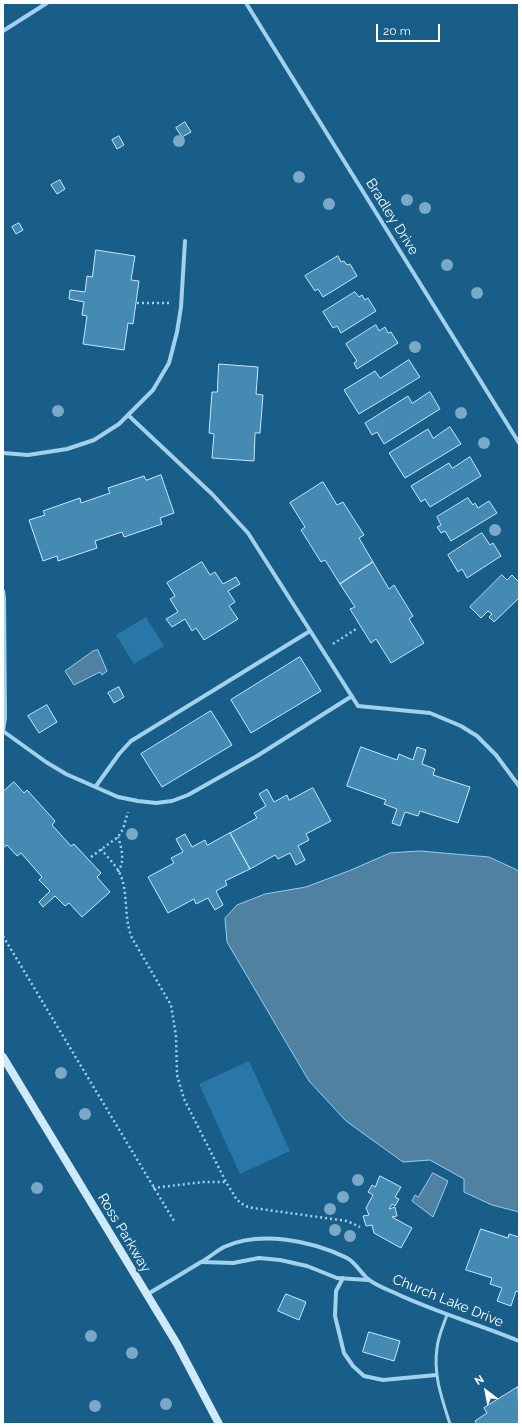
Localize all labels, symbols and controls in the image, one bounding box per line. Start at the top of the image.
scale bar [378,16,442,42]
text: 20 m [383,24,411,38]
street label: Bradley Drive [362,176,422,258]
street label: Ross Parkway [94,1190,154,1276]
street label: Church Lake Drive [390,1271,506,1331]
north arrow [466,1371,506,1411]
text: N [472,1373,486,1388]

